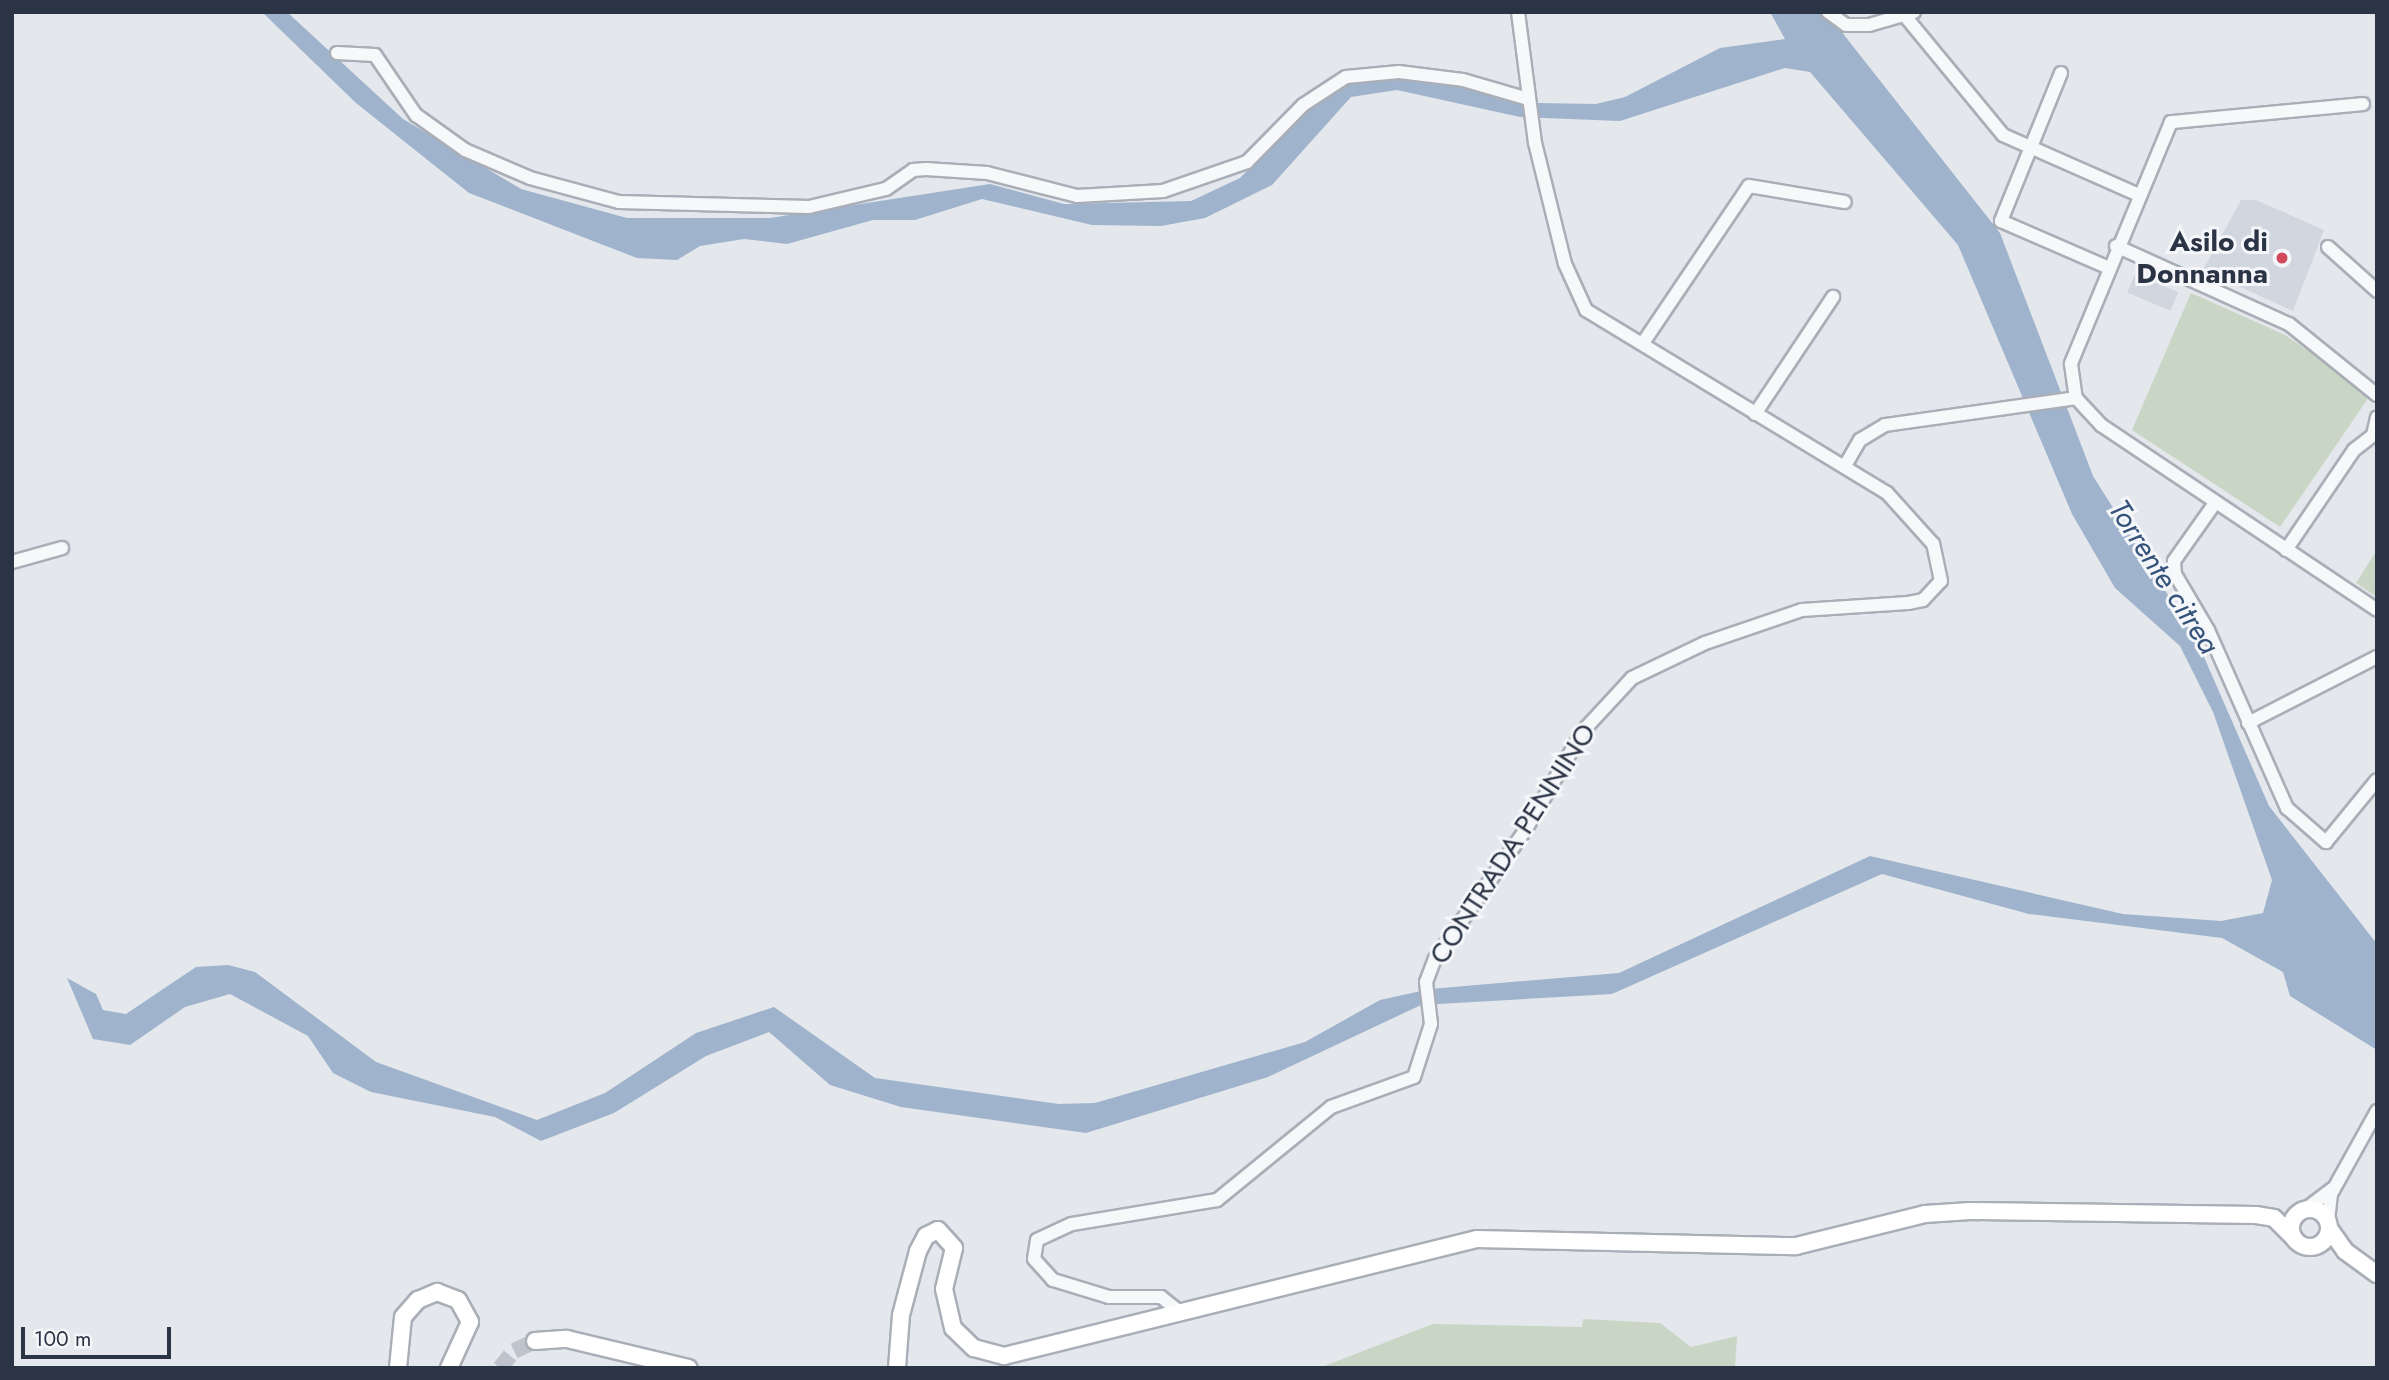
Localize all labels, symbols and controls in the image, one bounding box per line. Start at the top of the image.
place label: Asilo di Donnanna [2136,225,2268,291]
marker: Asilo di Donnanna [2274,250,2290,266]
water label: Torrente citrea [2101,493,2227,661]
street label: CONTRADA PENNINO [1423,717,1603,971]
scale bar [24,1314,175,1358]
text: 100 m [34,1324,91,1354]

